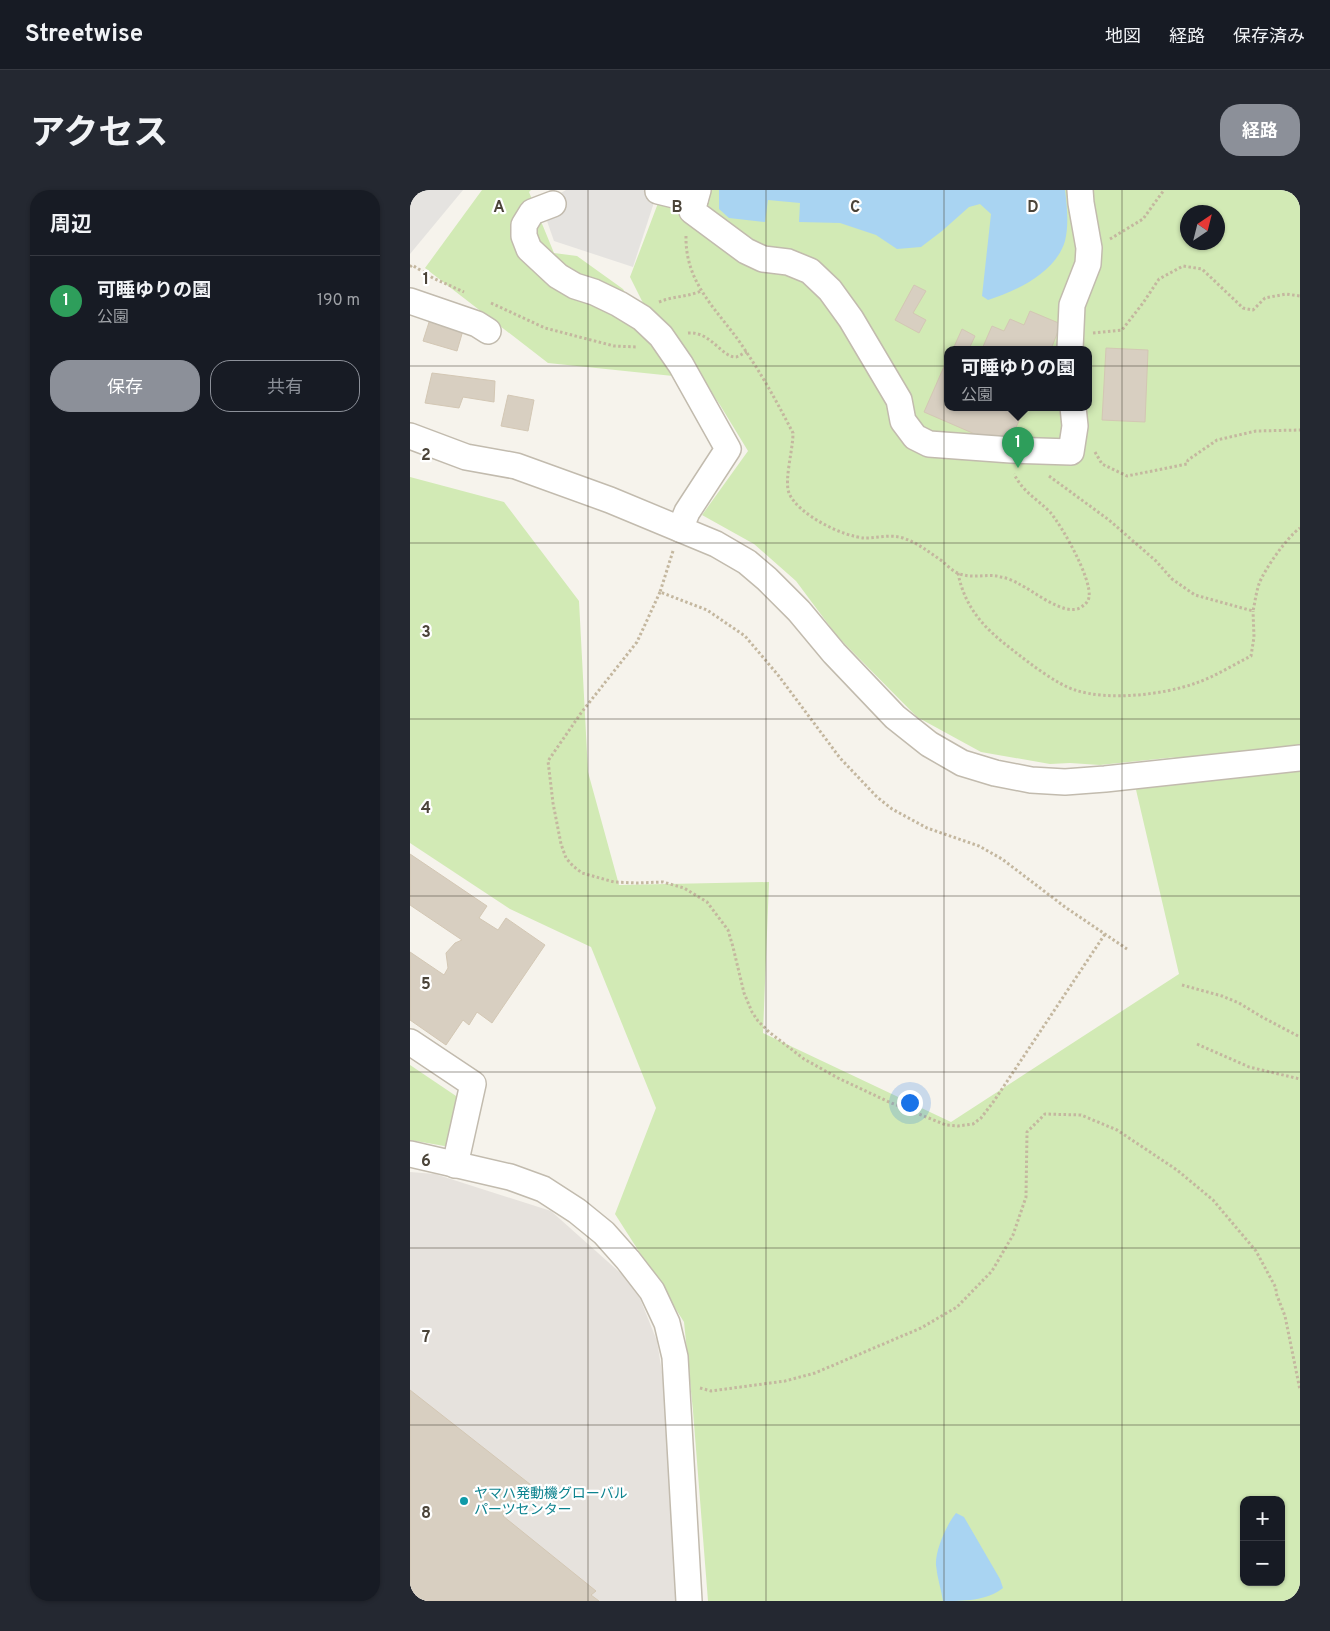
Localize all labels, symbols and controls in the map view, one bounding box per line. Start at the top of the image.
text: Streetwise [25,20,143,50]
text: 地図 [1105,26,1141,49]
text: 経路 [1169,26,1205,49]
text: 保存済み [1233,26,1305,49]
button: 経路 [1220,104,1300,156]
text: アクセス [30,113,168,157]
text: A [493,198,505,218]
text: B [671,198,683,218]
text: C [850,198,860,218]
text: D [1027,198,1039,218]
north arrow [1180,205,1225,250]
text: 周辺 [50,212,92,239]
text: 1 [423,270,429,290]
text: 可睡ゆりの園 [97,279,211,303]
text: 1 [63,291,69,311]
text: 190 m [317,291,360,311]
text: 公園 [97,308,129,328]
popup [944,346,1092,411]
text: 可睡ゆりの園 [961,357,1075,381]
button: 保存 [50,360,200,412]
button: 共有 [210,360,360,412]
text: 公園 [961,386,993,406]
pin: 1 [1002,427,1034,468]
text: 2 [421,446,431,466]
text: 3 [421,623,431,643]
text: 4 [421,799,431,819]
text: 5 [421,975,431,995]
your location [897,1090,923,1116]
text: 6 [421,1152,431,1172]
text: 7 [422,1328,430,1348]
place label: ヤマハ発動機グローバル パーツセンター [474,1485,628,1519]
marker: ヤマハ発動機グローバル パーツセンター [458,1495,470,1507]
map controls [1240,1496,1285,1586]
button: + [1240,1496,1285,1541]
text: 8 [421,1504,431,1524]
button: − [1240,1541,1285,1586]

